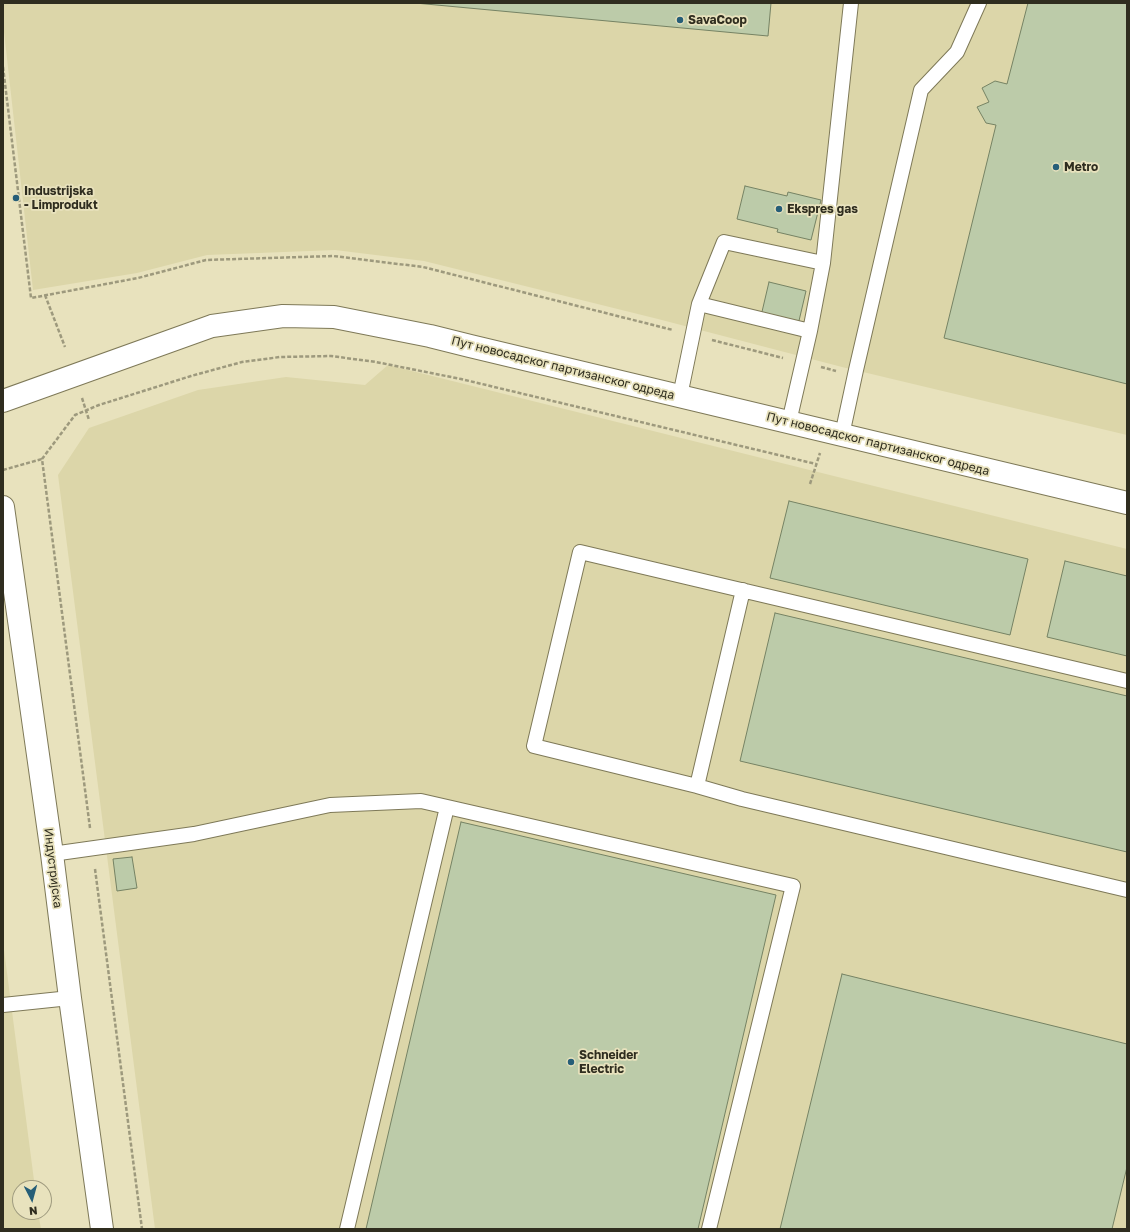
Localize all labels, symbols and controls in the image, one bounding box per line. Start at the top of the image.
place label: SavaCoop [688,13,747,27]
marker: SavaCoop [675,15,685,25]
place label: Metro [1064,160,1098,174]
marker: Metro [1051,162,1061,172]
place label: Industrijska - Limprodukt [24,184,98,212]
marker: Industrijska - Limprodukt [11,193,21,203]
place label: Ekspres gas [787,202,858,216]
marker: Ekspres gas [774,204,784,214]
street label: Пут новосадског партизанског одреда [450,333,676,403]
street label: Пут новосадског партизанског одреда [765,409,991,479]
street label: Индустријска [41,827,65,909]
place label: Schneider Electric [579,1048,638,1076]
marker: Schneider Electric [566,1057,576,1067]
north arrow [12,1180,52,1220]
text: N [28,1205,38,1218]

